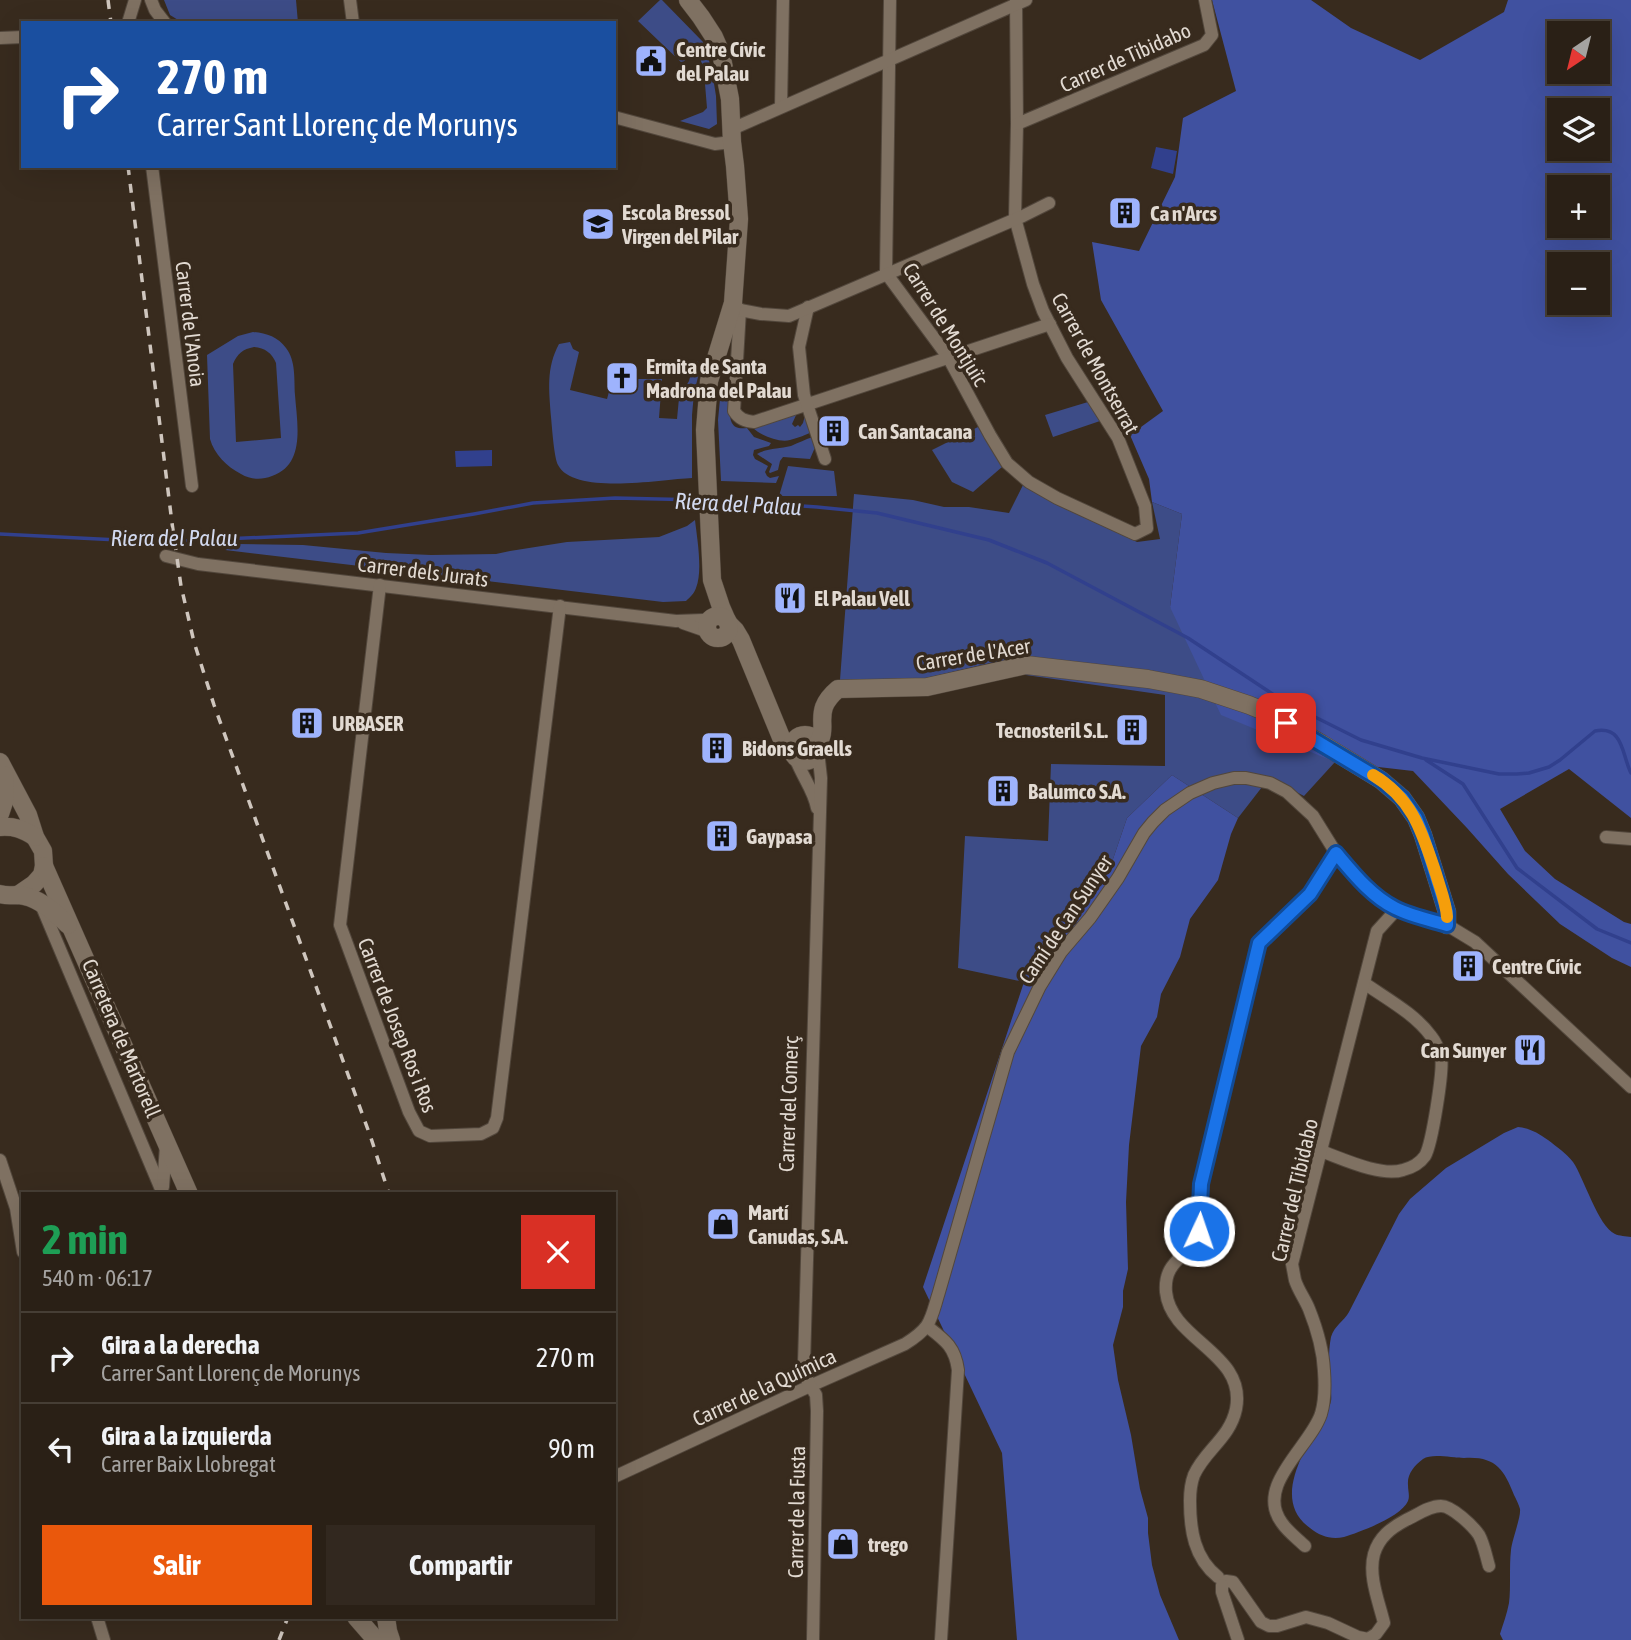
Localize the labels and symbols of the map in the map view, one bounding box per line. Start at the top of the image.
street label: Carrer de Tibidabo [1056,17,1194,97]
north arrow [1547,21,1610,84]
place label: Centre Cívic del Palau [676,37,766,85]
public building icon: Centre Cívic del Palau [632,42,670,80]
building icon: Ca n'Arcs [1106,194,1144,232]
place label: Escola Bressol Virgen del Pilar [621,200,739,248]
place label: Ca n'Arcs [1150,201,1218,225]
school or university icon: Escola Bressol Virgen del Pilar [579,205,617,243]
street label: Carrer de Montjuïc [899,258,993,390]
street label: Carrer de l'Anoia [171,260,211,388]
street label: Carrer de Montserrat [1047,288,1145,438]
place label: Ermita de Santa Madrona del Palau [646,354,792,402]
church icon: Ermita de Santa Madrona del Palau [603,359,641,397]
building icon: Can Santacana [815,412,853,450]
place label: Can Santacana [858,419,973,443]
water label: Riera del Palau [674,488,802,520]
water label: Riera del Palau [110,525,238,551]
street label: Carrer dels Jurats [356,551,490,591]
restaurant icon: El Palau Vell [771,579,809,617]
place label: El Palau Vell [814,586,910,610]
street label: Carrer de l'Acer [914,633,1033,675]
pin [1256,693,1316,753]
building icon: URBASER [288,704,326,742]
place label: URBASER [332,711,404,735]
building icon: Tecnosteril S.L. [1113,711,1151,749]
place label: Tecnosteril S.L. [996,718,1108,742]
building icon: Bidons Graells [698,729,736,767]
place label: Bidons Graells [742,736,852,760]
building icon: Balumco S.A. [984,772,1022,810]
place label: Balumco S.A. [1028,779,1126,803]
building icon: Gaypasa [703,817,741,855]
place label: Gaypasa [746,824,813,848]
street label: Camí de Can Sunyer [1013,849,1117,988]
street label: Carrer de Josep Ros i Ros [354,934,442,1116]
building icon: Centre Cívic [1449,947,1487,985]
place label: Centre Cívic [1492,954,1582,978]
street label: Carretera de Martorell [78,955,166,1121]
restaurant icon: Can Sunyer [1511,1031,1549,1069]
street label: Carrer del Comerç [774,1035,802,1172]
place label: Can Sunyer [1420,1038,1507,1062]
street label: Carrer del Tibidabo [1266,1116,1322,1264]
position arrow [1162,1194,1236,1268]
place label: Martí Canudas, S.A. [748,1200,848,1248]
shop icon: Martí Canudas, S.A. [704,1205,742,1243]
street label: Carrer de la Química [688,1343,840,1431]
street label: Carrer de la Fusta [783,1446,809,1578]
shop icon: trego [824,1525,862,1563]
place label: trego [867,1532,908,1556]

